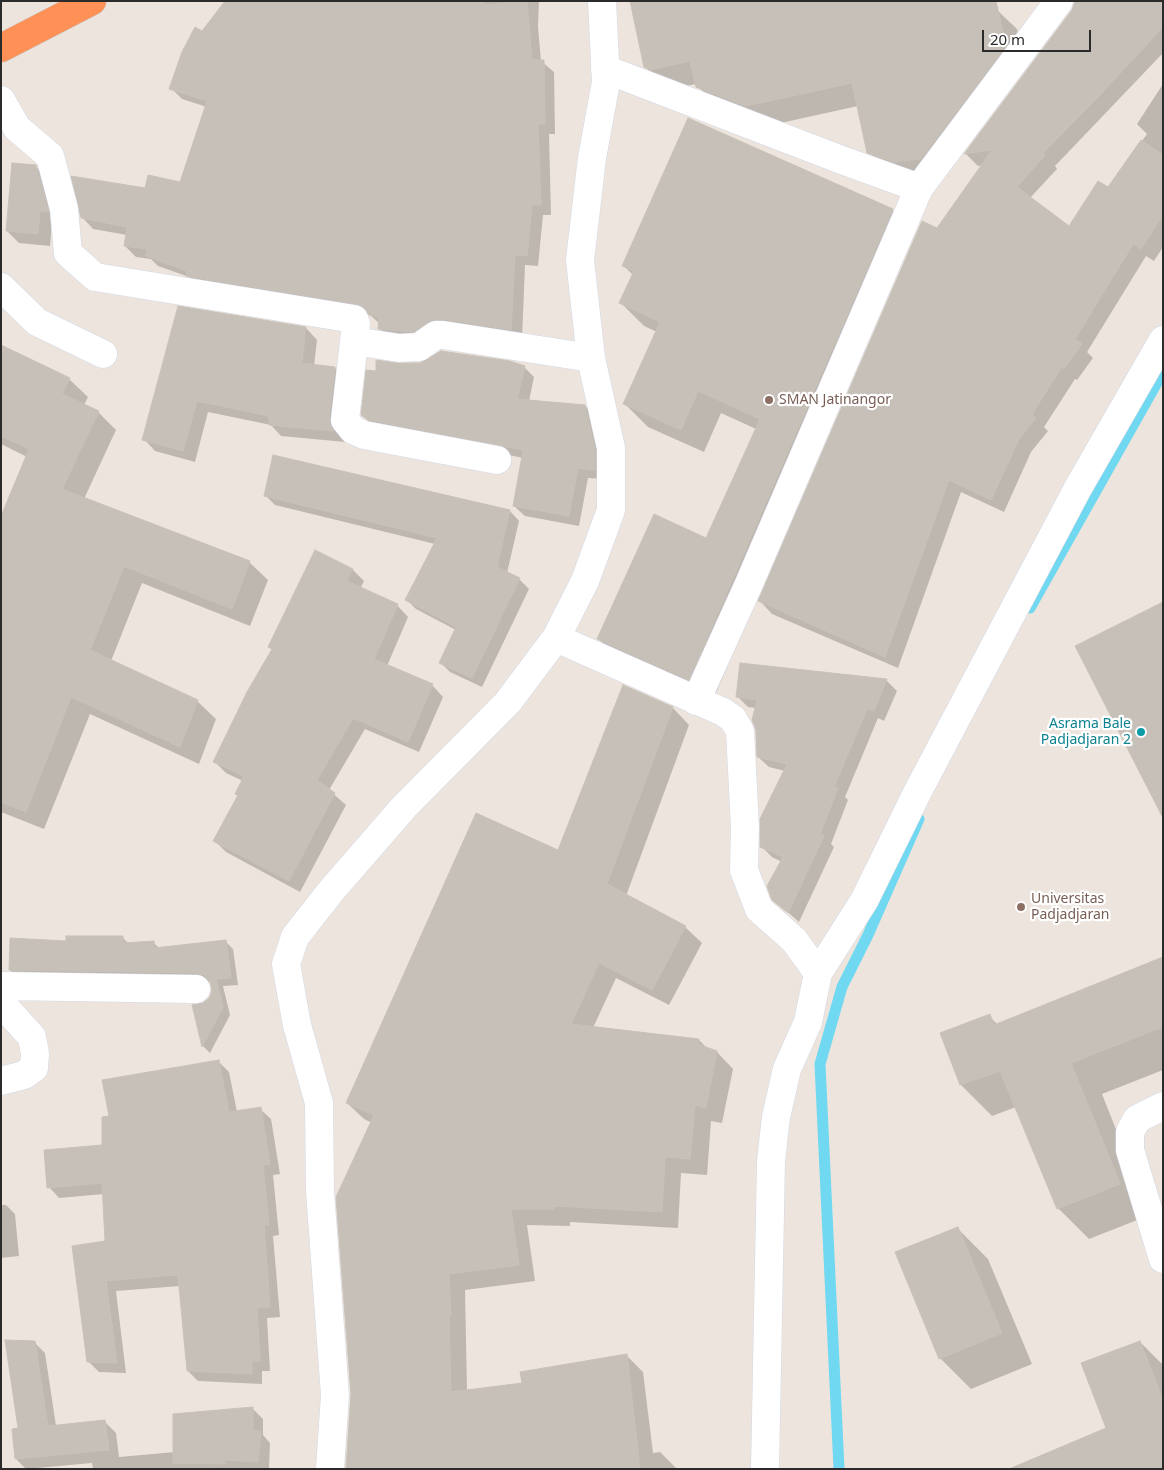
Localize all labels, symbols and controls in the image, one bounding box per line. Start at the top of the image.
scale bar [984,20,1093,52]
text: 20 m [990,29,1025,49]
place label: SMAN Jatinangor [779,392,891,408]
marker: SMAN Jatinangor [763,394,775,406]
place label: Asrama Bale Padjadjaran 2 [1041,716,1131,749]
marker: Asrama Bale Padjadjaran 2 [1135,726,1147,738]
place label: Universitas Padjadjaran [1031,891,1109,924]
marker: Universitas Padjadjaran [1015,901,1027,913]

